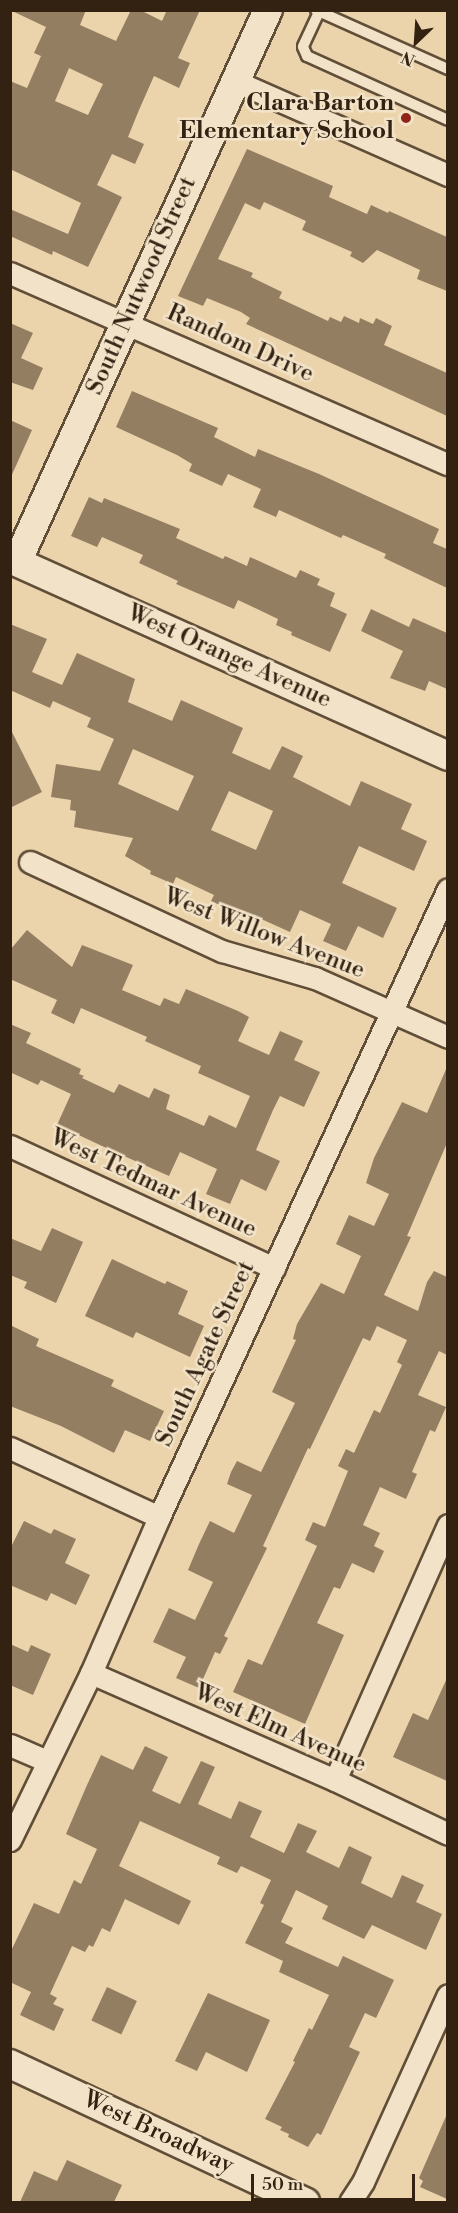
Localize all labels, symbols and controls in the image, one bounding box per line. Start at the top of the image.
north arrow [386,12,446,72]
text: N [398,47,418,70]
place label: Clara Barton Elementary School [179,90,394,146]
marker: Clara Barton Elementary School [399,111,413,125]
street label: South Nutwood Street [81,172,203,400]
street label: Random Drive [162,299,318,389]
street label: West Orange Avenue [123,599,335,715]
street label: West Willow Avenue [159,882,369,986]
street label: West Tedmar Avenue [45,1124,261,1244]
street label: South Agate Street [150,1257,262,1451]
street label: West Elm Avenue [190,1678,370,1780]
street label: West Broadway [78,2085,238,2181]
scale bar [254,2162,418,2200]
text: 50 m [262,2173,303,2196]

